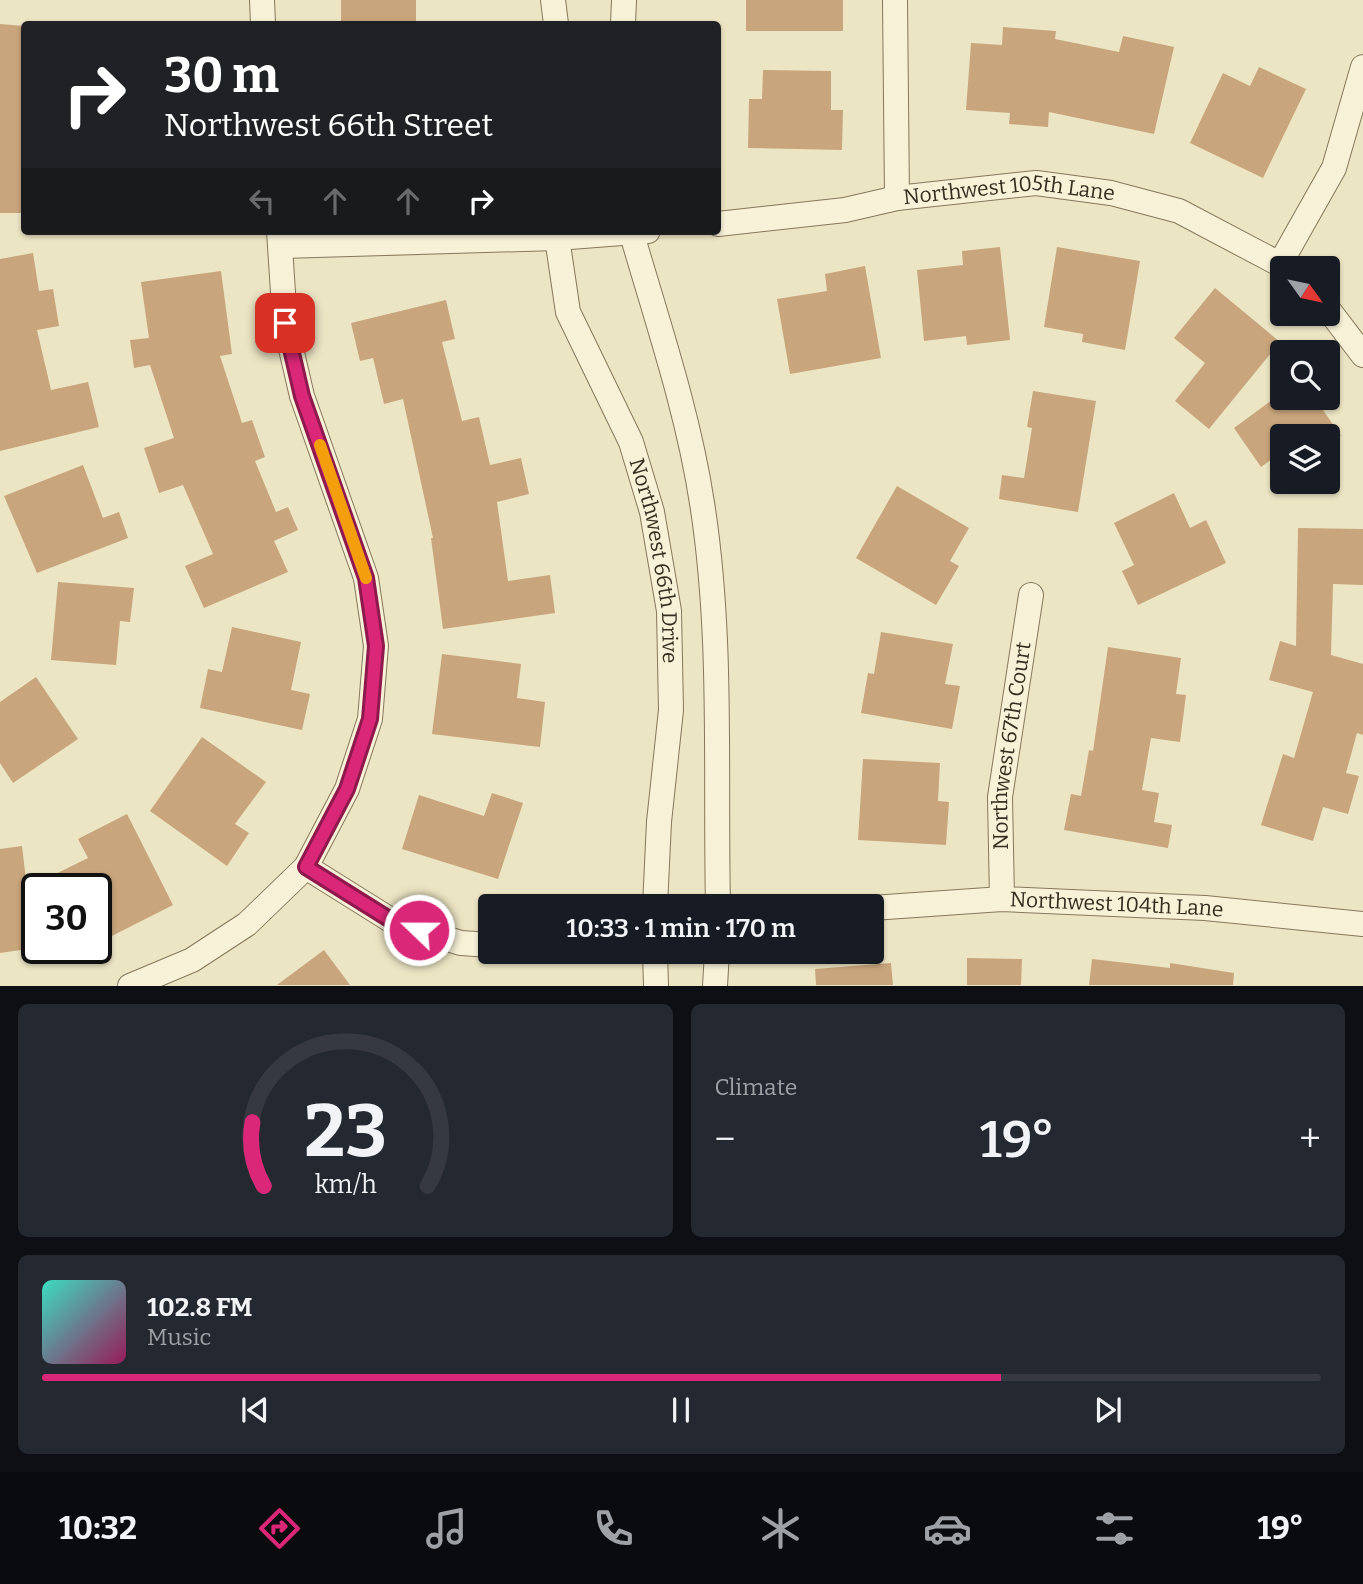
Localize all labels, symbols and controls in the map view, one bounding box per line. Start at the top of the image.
text: 30 m [164,46,279,105]
icon: right [49,49,140,140]
text: Northwest 66th Street [164,106,493,144]
street label: Northwest 105th Lane [902,170,1117,210]
icon: left [243,182,281,220]
icon: ahead [316,182,354,220]
icon: ahead [389,182,427,220]
icon: right [462,182,500,220]
north arrow [1270,256,1340,326]
map controls [1270,256,1340,494]
pin [255,293,315,353]
icon: arrive [266,304,304,342]
button: search [1270,340,1340,410]
button: layers [1270,424,1340,494]
street label: Northwest 66th Drive [624,455,683,664]
street label: Northwest 67th Court [987,640,1037,850]
speed limit sign: 30 [21,873,112,964]
street label: Northwest 104th Lane [1009,886,1225,923]
position arrow [382,893,456,967]
text: 10:33 · 1 min · 170 m [566,913,796,944]
text: Climate [715,1073,797,1101]
text: 23 [304,1089,387,1176]
text: 19° [980,1108,1055,1171]
text: − [715,1116,735,1162]
text: + [1299,1116,1321,1162]
text: km/h [314,1170,377,1200]
text: 102.8 FM [147,1292,253,1323]
text: Music [147,1323,211,1351]
icon: previous [236,1391,274,1429]
icon: pause [662,1391,700,1429]
icon: next [1089,1391,1127,1429]
icon: directions [255,1504,304,1553]
icon: music [422,1504,471,1553]
icon: phone [589,1504,638,1553]
icon: climate [756,1504,805,1553]
icon: car [923,1504,972,1553]
icon: filters [1090,1504,1139,1553]
text: 10:32 [59,1509,137,1547]
text: 19° [1257,1509,1304,1547]

